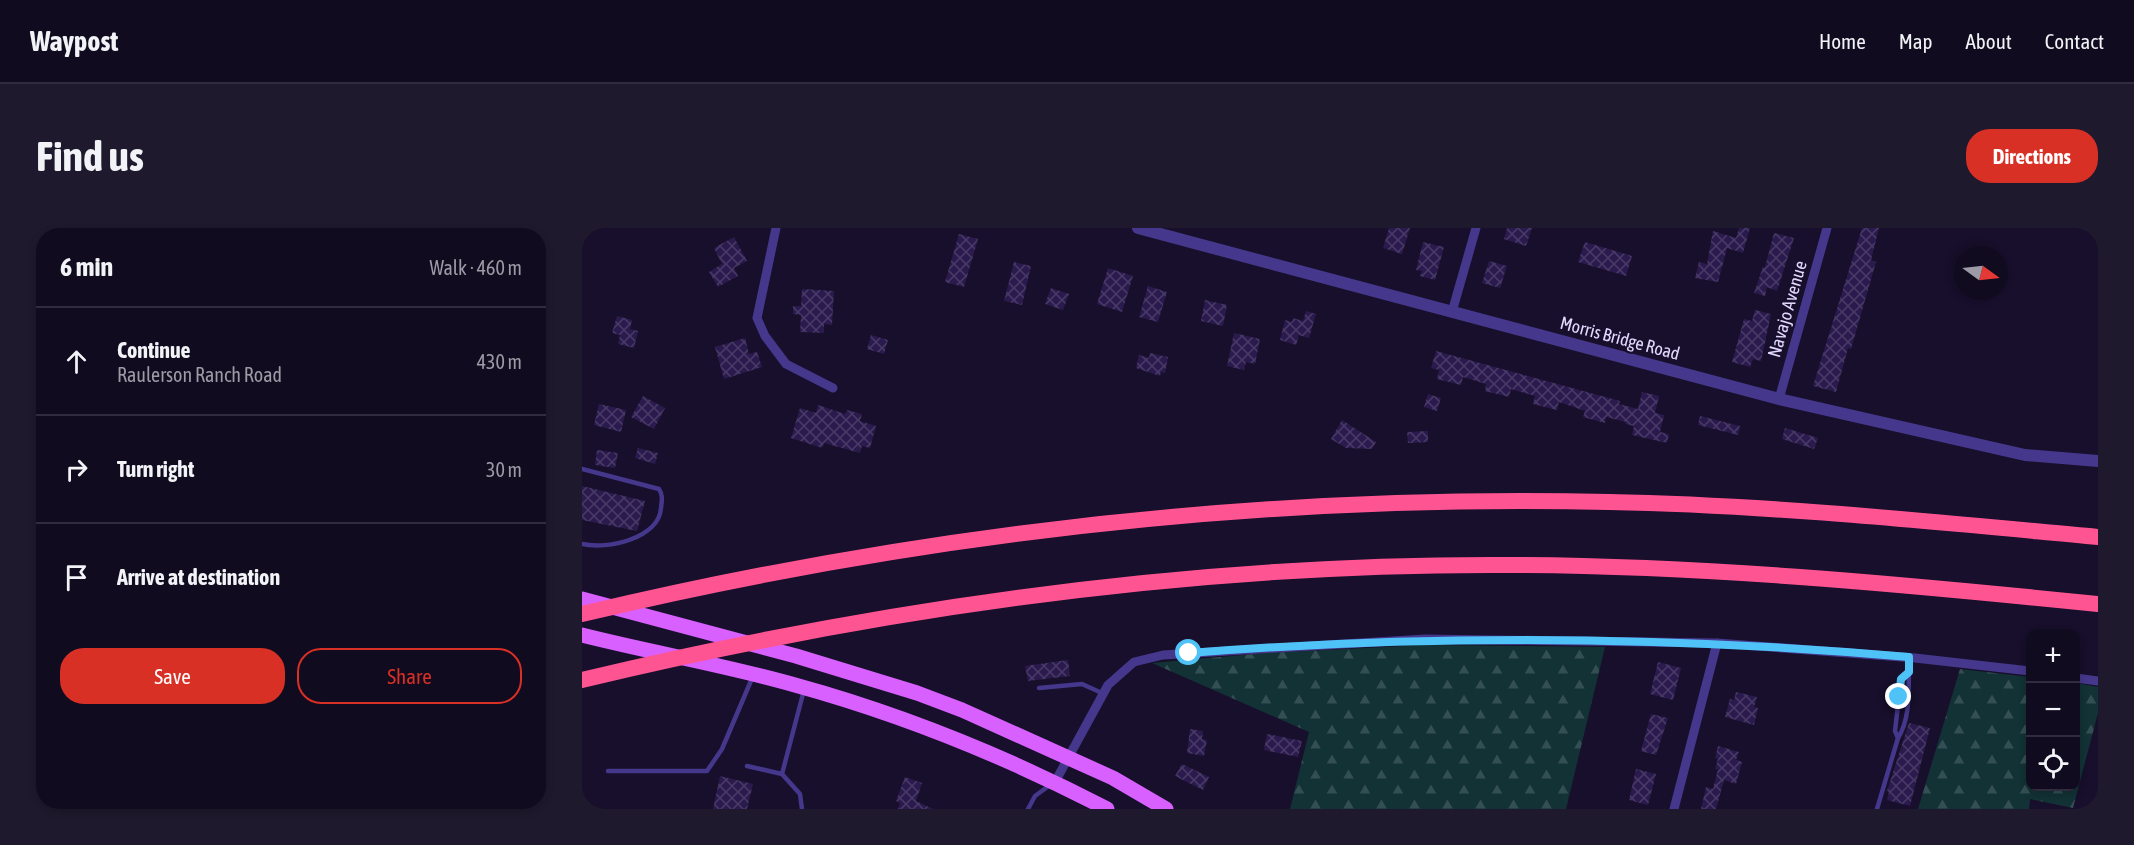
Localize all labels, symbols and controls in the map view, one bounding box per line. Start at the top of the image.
text: Waypost [30,25,118,57]
text: Home [1819,29,1866,53]
text: Map [1899,29,1933,53]
text: About [1966,29,2012,53]
text: Contact [2045,29,2104,53]
button: Directions [1966,129,2098,183]
text: Find us [36,132,144,180]
north arrow [1954,246,2008,300]
text: 6 min [60,252,113,282]
text: Walk · 460 m [430,256,522,279]
street label: Navajo Avenue [1763,258,1811,360]
street label: Morris Bridge Road [1558,312,1682,364]
text: Continue [117,337,191,363]
icon: ahead [60,345,93,378]
text: 430 m [477,350,522,373]
text: Raulerson Ranch Road [117,363,282,386]
icon: right [60,453,93,486]
text: Turn right [117,456,194,482]
text: 30 m [486,458,522,481]
icon: arrive [60,561,93,594]
text: Arrive at destination [117,564,280,590]
map controls [2026,629,2080,791]
button: + [2026,629,2080,683]
route start [1175,639,1201,665]
button: Save [60,648,285,704]
button: Share [297,648,522,704]
route end [1885,683,1911,709]
button: − [2026,683,2080,737]
button: locate [2026,737,2080,791]

